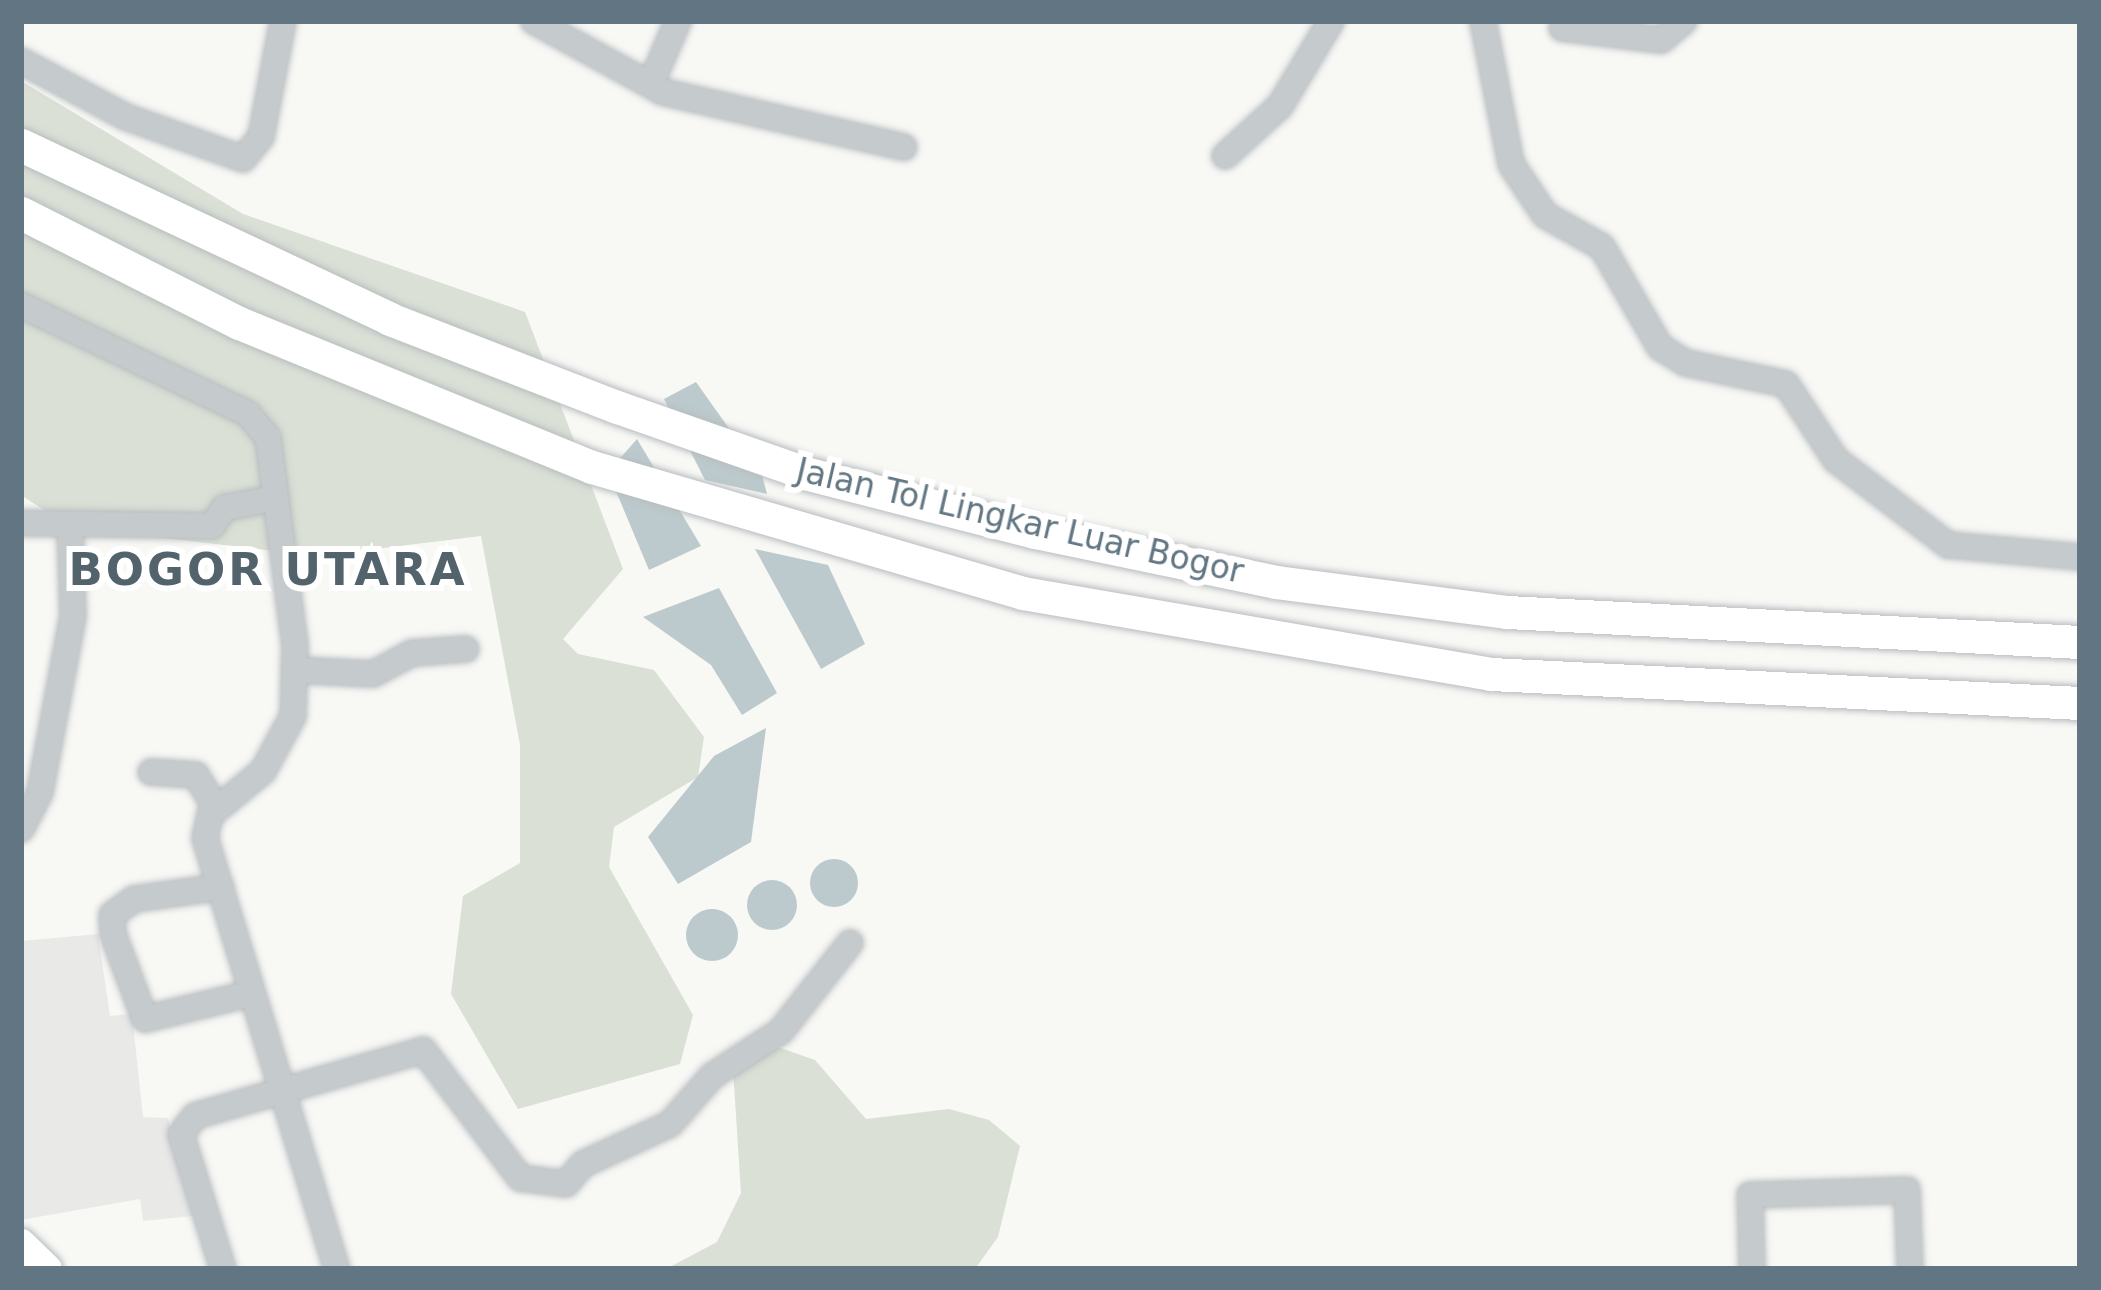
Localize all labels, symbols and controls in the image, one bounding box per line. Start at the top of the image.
street label: Jalan Tol Lingkar Luar Bogor [792,450,1248,592]
district label: BOGOR UTARA [68,543,468,597]

